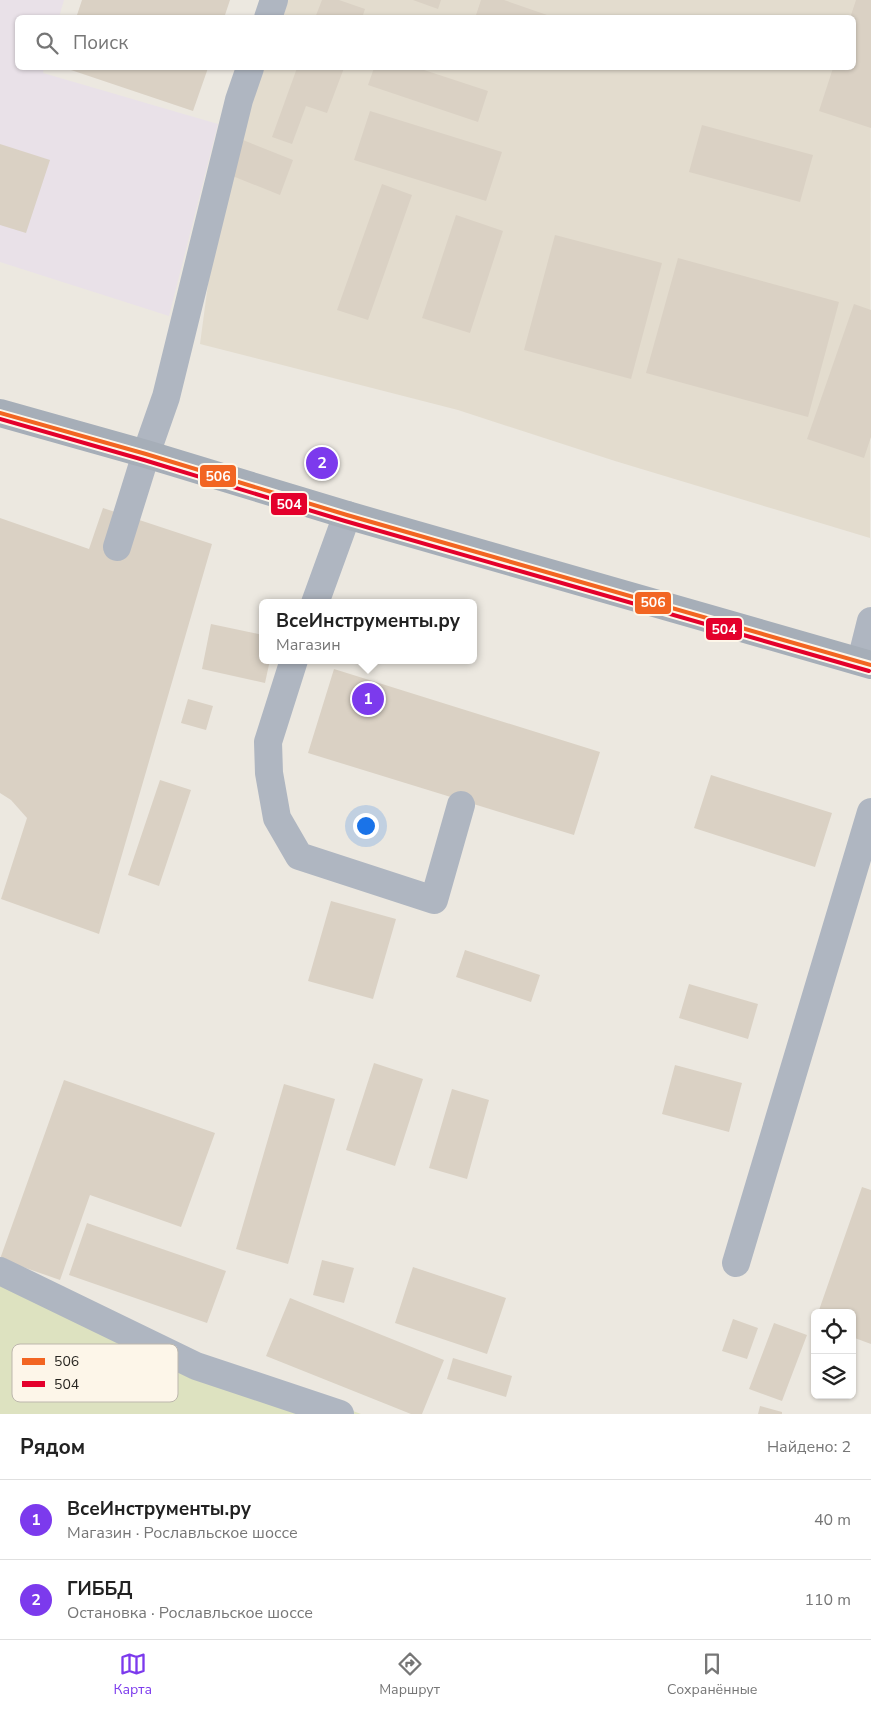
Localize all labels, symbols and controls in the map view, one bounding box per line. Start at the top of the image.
search box [15,15,856,70]
icon: search [33,29,61,57]
text: Поиск [73,30,128,56]
pin: 2 [306,444,338,482]
line badge: 506 [199,464,237,488]
text: 506 [205,467,231,486]
line badge: 504 [270,492,308,516]
text: 504 [276,495,302,514]
line badge: 506 [634,591,672,615]
text: 506 [640,593,666,612]
popup [259,599,477,664]
text: ВсеИнструменты.ру [276,608,460,634]
line badge: 504 [705,617,743,641]
text: 504 [711,620,737,639]
text: Магазин [276,634,341,656]
pin: 1 [352,680,384,718]
your location [353,813,379,839]
map controls [811,1309,856,1399]
button: locate [811,1309,856,1354]
legend [12,1344,178,1402]
text: 506 [54,1352,79,1371]
button: layers [811,1354,856,1399]
text: 504 [54,1375,79,1394]
text: Рядом [20,1433,85,1461]
text: Найдено: 2 [767,1436,851,1458]
text: ВсеИнструменты.ру [67,1496,251,1522]
text: 1 [31,1509,41,1531]
text: 40 m [814,1509,851,1531]
text: Магазин · Рославльское шоссе [67,1522,298,1544]
text: ГИББД [67,1576,132,1602]
text: 2 [31,1589,41,1611]
text: 110 m [804,1589,851,1611]
text: Остановка · Рославльское шоссе [67,1602,313,1624]
tab: Карта [114,1650,152,1699]
tab: Маршрут [379,1650,440,1699]
tab: Сохранённые [667,1650,757,1699]

